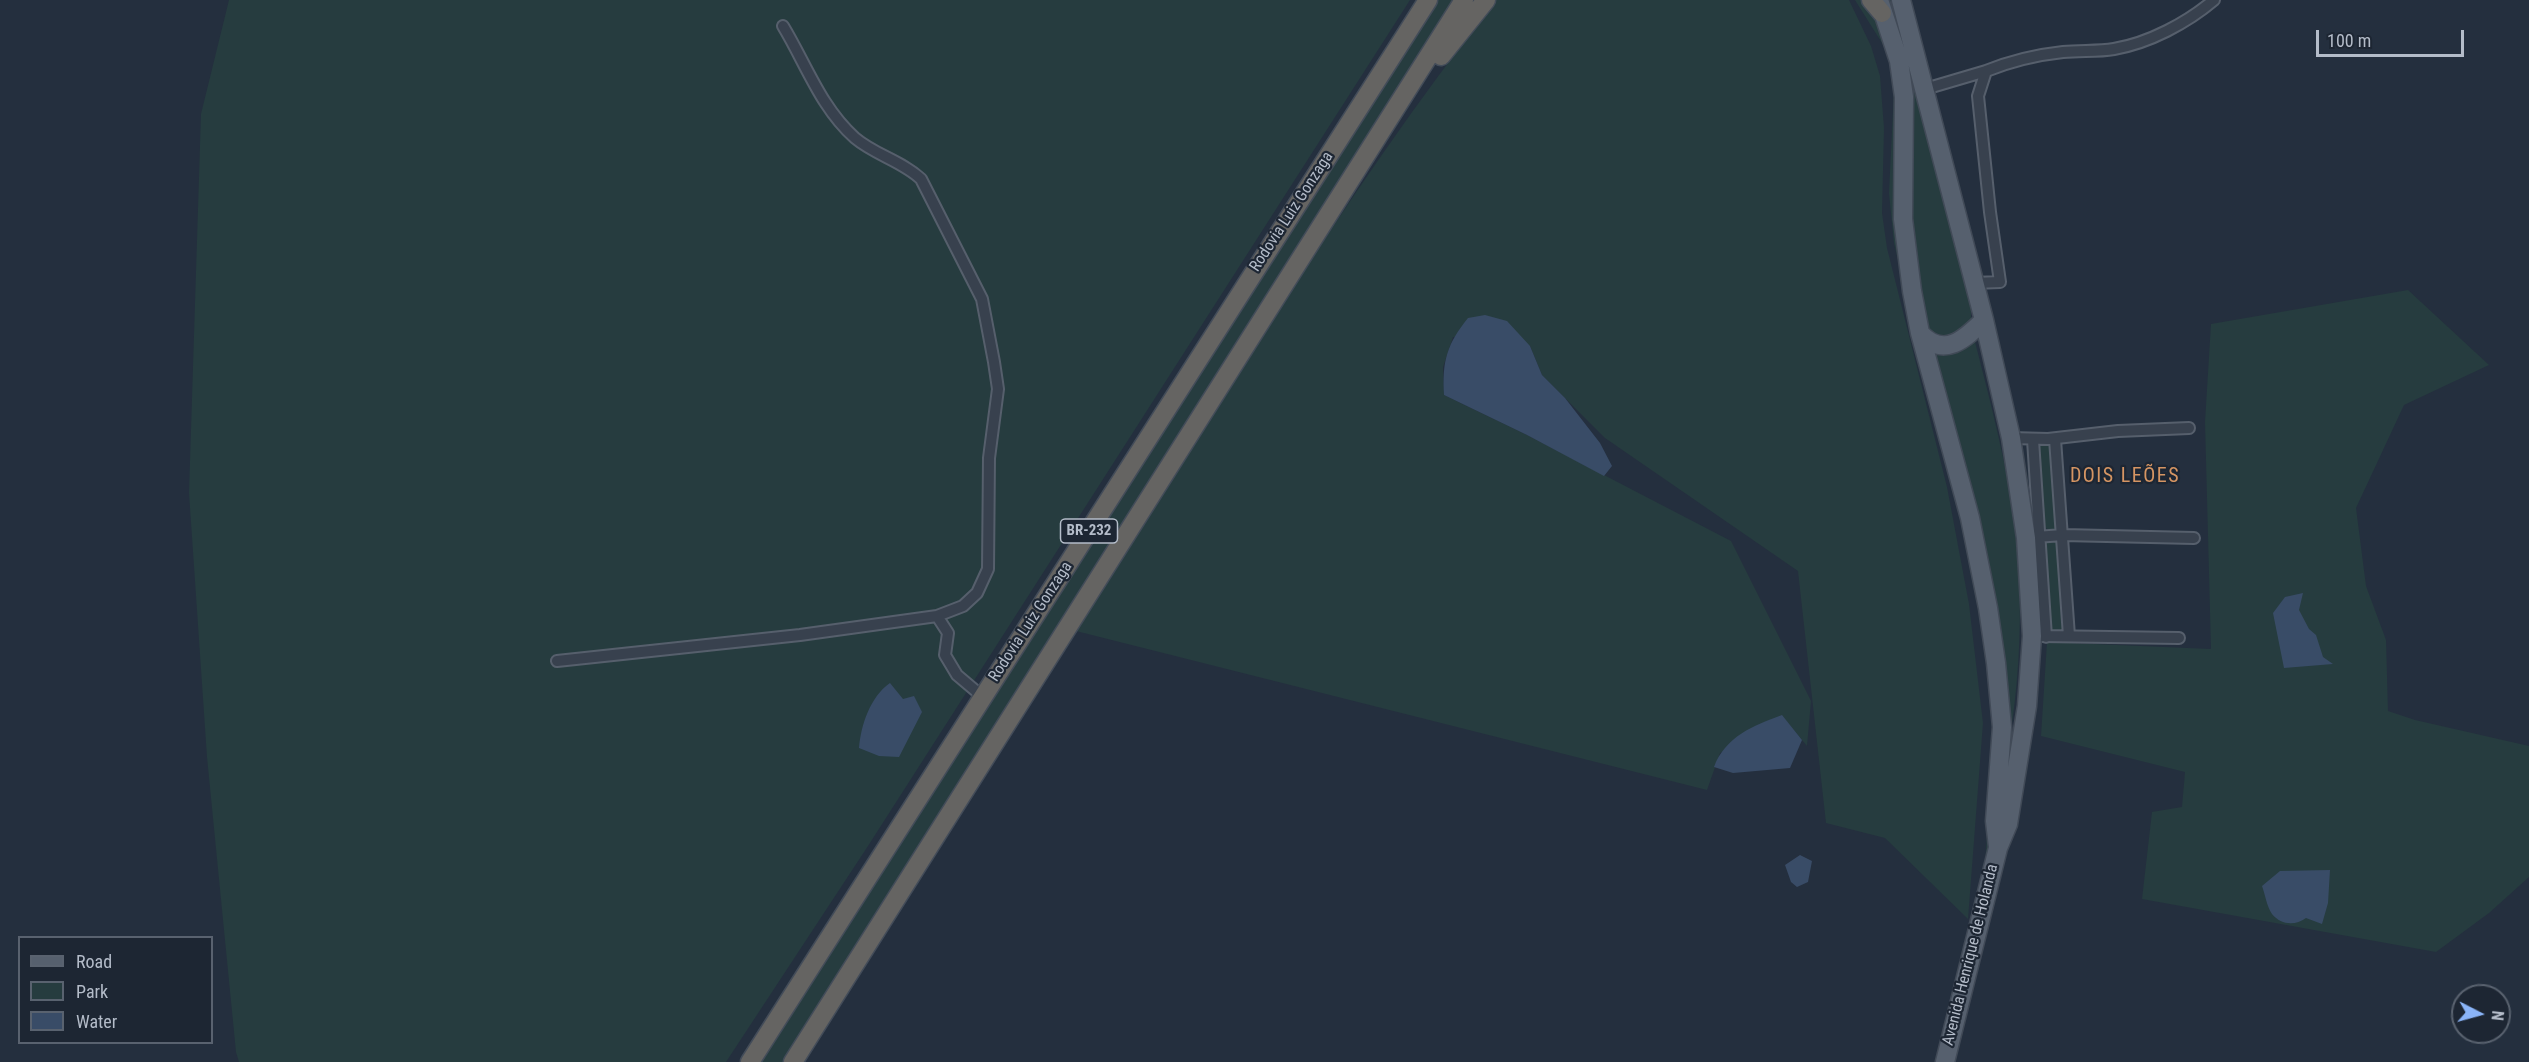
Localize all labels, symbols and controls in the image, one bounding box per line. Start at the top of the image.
scale bar [2319,18,2468,56]
text: 100 m [2327,30,2371,51]
street label: Rodovia Luiz Gonzaga [1246,148,1338,276]
district label: DOIS LEÕES [2070,465,2180,489]
road number: BR-232 [1060,519,1118,543]
street label: Rodovia Luiz Gonzaga [985,558,1077,686]
street label: Avenida Henrique de Holanda [1939,862,2003,1048]
legend [18,936,213,1044]
text: Road [76,951,112,972]
text: Park [76,981,108,1002]
north arrow [2451,984,2511,1044]
text: N [2487,1010,2507,1022]
text: Water [76,1011,117,1032]

